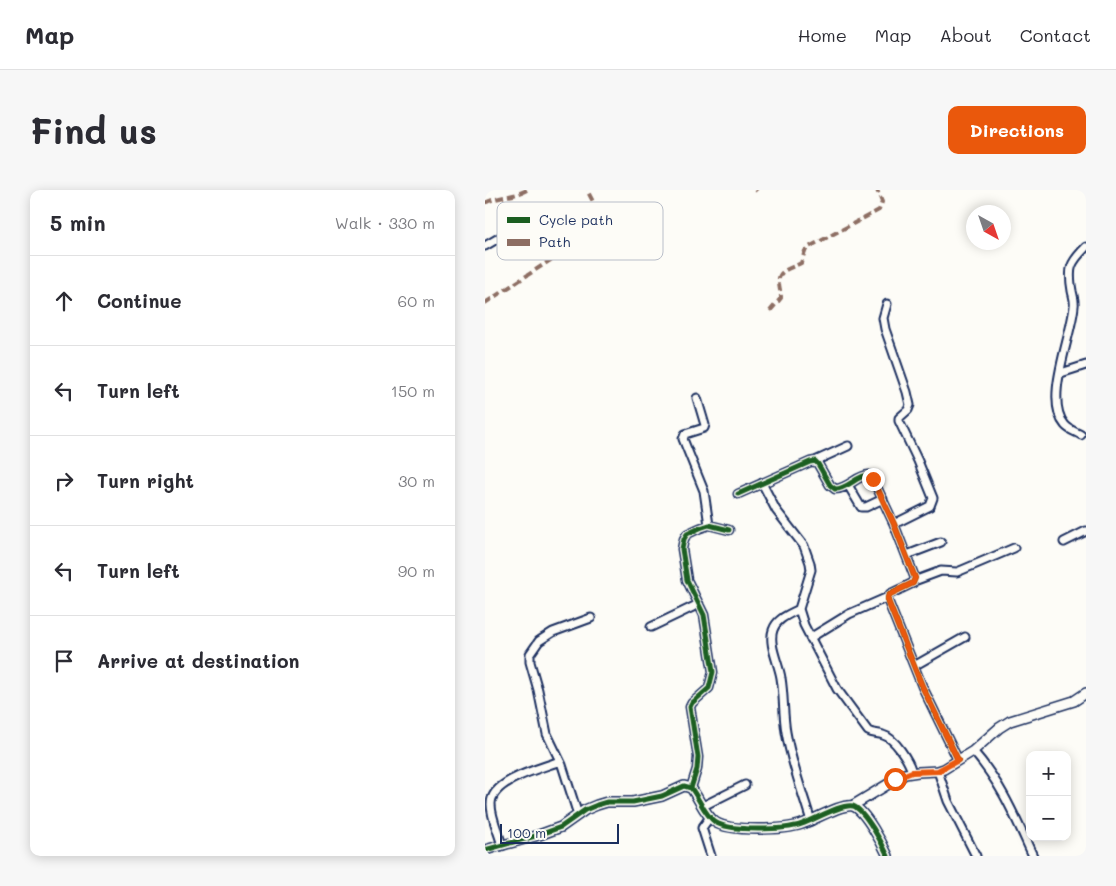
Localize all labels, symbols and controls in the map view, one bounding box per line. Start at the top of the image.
text: Map [25,19,74,50]
text: Home [798,23,847,47]
text: Map [875,23,911,47]
text: About [939,23,992,47]
text: Contact [1020,23,1091,47]
button: Directions [948,106,1086,154]
text: Find us [30,107,157,153]
legend [497,202,663,260]
north arrow [966,205,1011,250]
text: 5 min [50,209,106,236]
text: Cycle path [539,210,613,229]
text: Walk · 330 m [335,212,435,233]
text: Path [539,232,570,251]
icon: ahead [50,287,78,315]
text: Continue [97,288,182,313]
text: 60 m [398,290,435,311]
icon: left [50,377,78,405]
text: Turn left [97,378,180,403]
text: 150 m [391,380,435,401]
icon: right [50,467,78,495]
text: Turn right [97,468,194,493]
route end [862,468,885,491]
text: 30 m [398,470,435,491]
icon: left [50,557,78,585]
text: Turn left [97,558,180,583]
text: 90 m [398,560,435,581]
icon: arrive [50,647,78,675]
text: Arrive at destination [97,648,300,673]
map controls [1026,751,1071,841]
button: + [1026,751,1071,796]
route start [884,768,907,791]
button: − [1026,796,1071,841]
scale bar [500,821,619,844]
text: 100 m [507,823,546,842]

